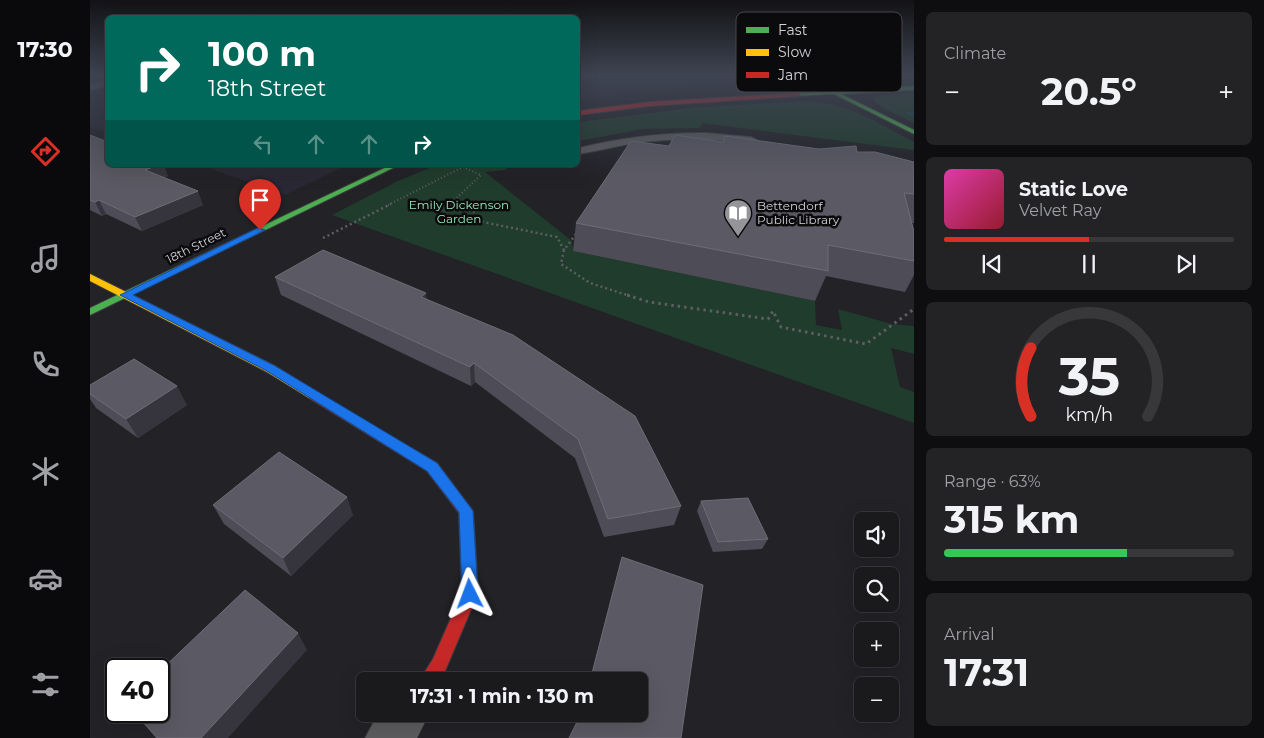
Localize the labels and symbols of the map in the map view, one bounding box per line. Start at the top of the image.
legend [736,12,902,92]
text: Fast [778,21,808,39]
text: Slow [778,43,812,61]
text: Jam [777,66,808,84]
pin [239,179,281,230]
park label: Emily Dickenson Garden [409,197,509,226]
library icon: Bettendorf Public Library [723,198,753,237]
place label: Bettendorf Public Library [757,198,840,227]
street label: 18th Street [164,225,228,266]
position arrow [443,567,495,619]
speed limit sign: 40 [105,658,170,723]

